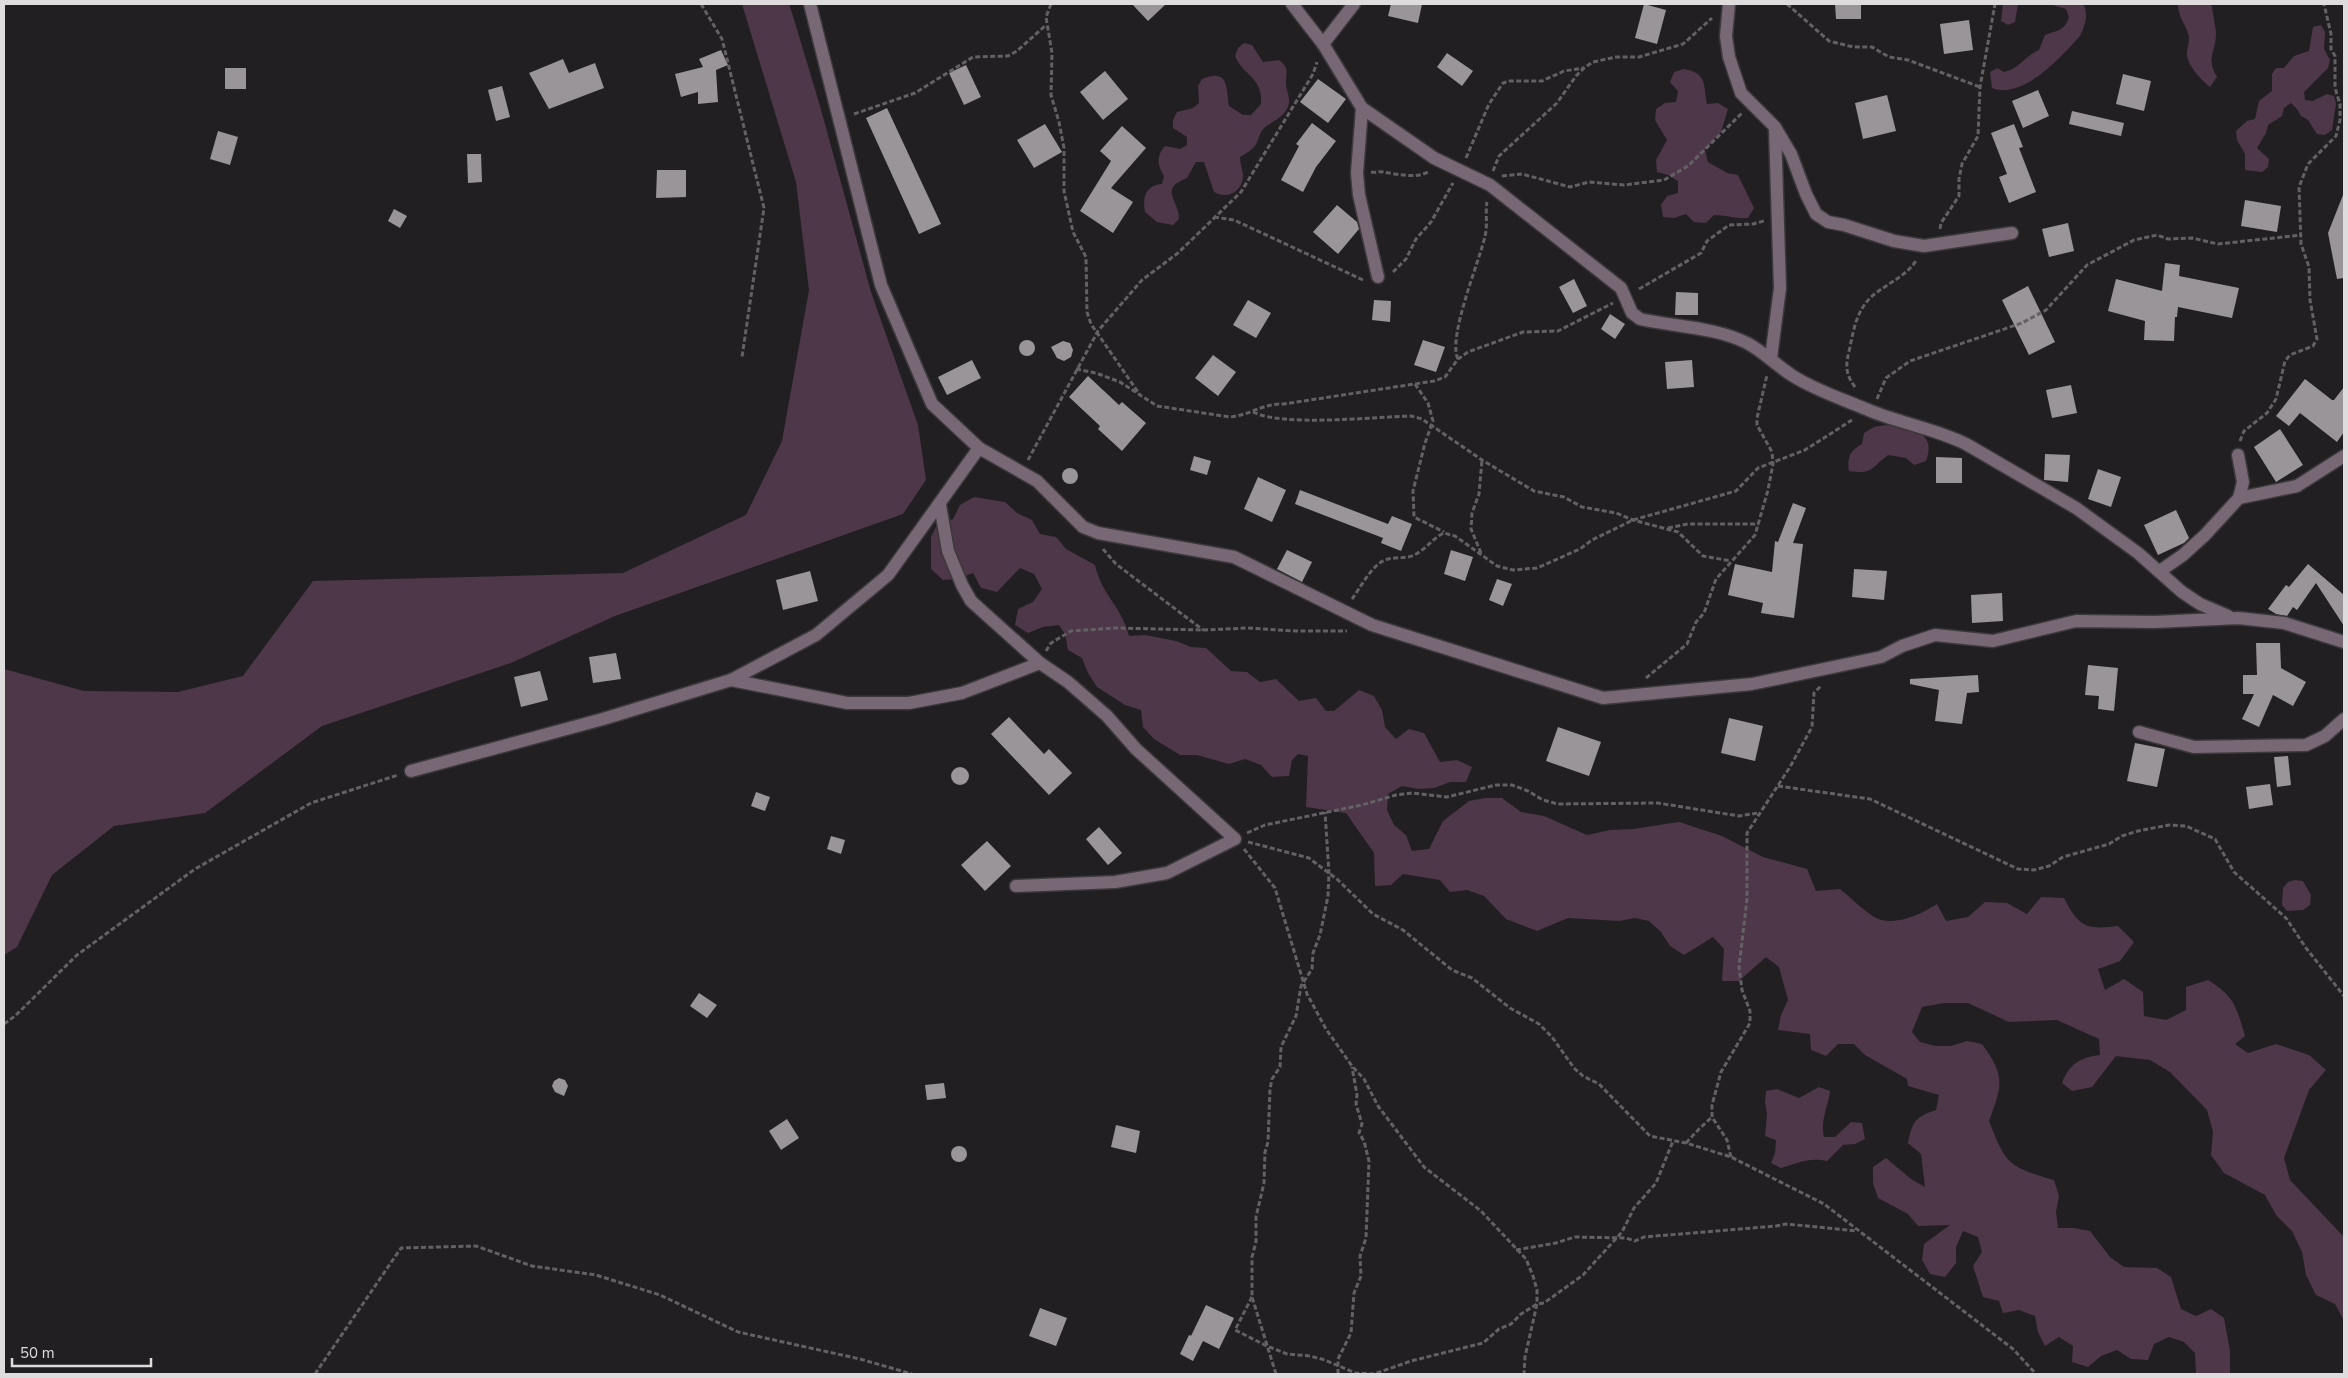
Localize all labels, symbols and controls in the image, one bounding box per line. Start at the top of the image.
scale bar [12,1336,151,1368]
text: 50 m [20,1343,55,1363]

